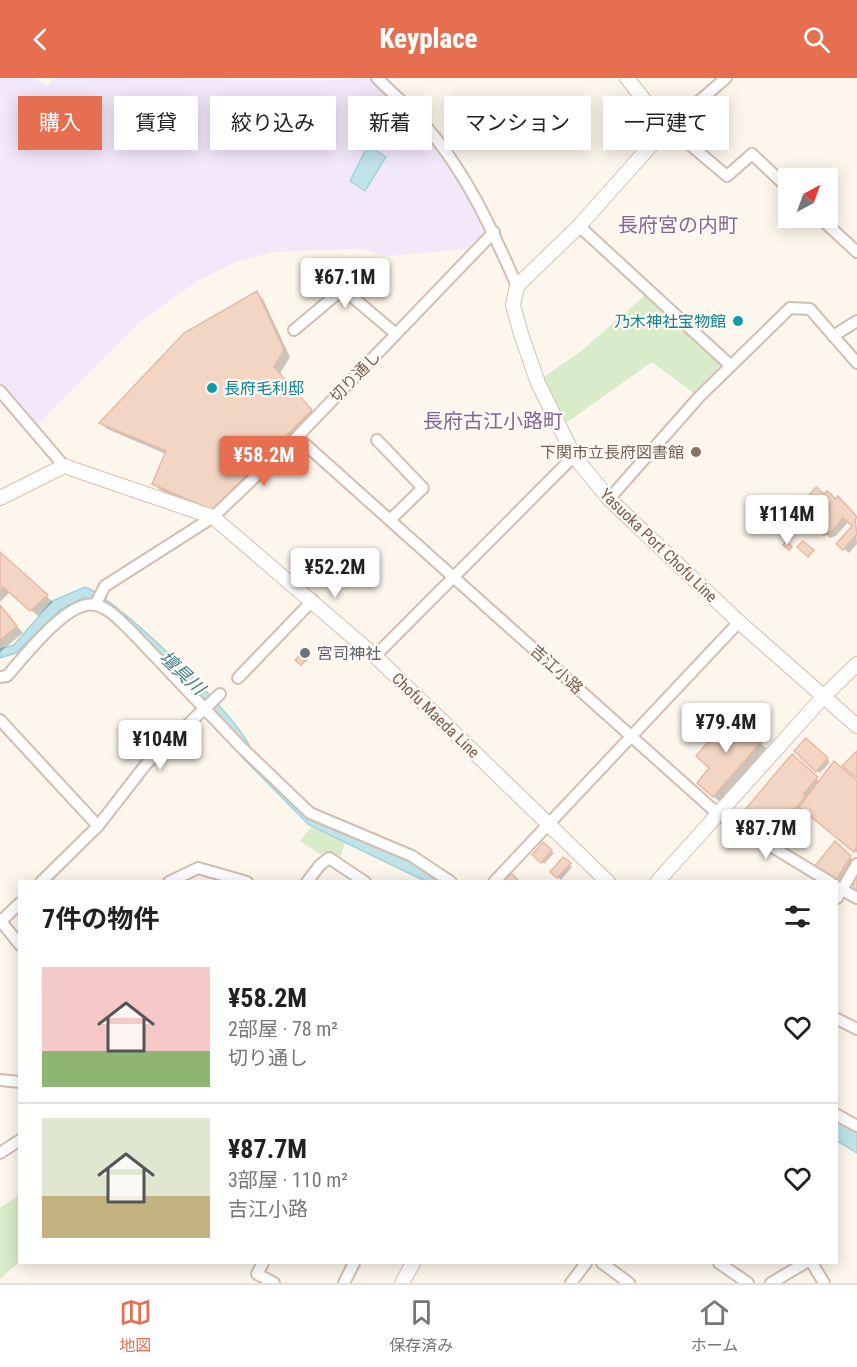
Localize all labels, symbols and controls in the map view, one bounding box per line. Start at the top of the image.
icon: back [24,23,57,56]
text: Keyplace [379,23,478,55]
icon: search [800,23,833,56]
chip: 購入 [18,96,102,150]
chip: 賃貸 [114,96,198,150]
chip: 絞り込み [210,96,336,150]
chip: 新着 [348,96,432,150]
chip: マンション [444,96,591,150]
chip: 一戸建て [603,96,729,150]
north arrow [778,168,838,228]
map controls [778,168,838,228]
district label: 長府宮の内町 [618,213,738,237]
pin: ¥67.1M [296,258,394,309]
text: ¥67.1M [315,265,375,289]
place label: 乃木神社宝物館 [614,312,726,331]
marker: 乃木神社宝物館 [731,314,745,328]
street label: 切り通し [326,347,384,406]
place label: 長府毛利邸 [224,379,304,398]
marker: 長府毛利邸 [205,381,219,395]
district label: 長府古江小路町 [423,409,563,433]
pin: ¥58.2M [215,436,313,487]
text: ¥58.2M [234,443,294,467]
place label: 下関市立長府図書館 [540,443,684,462]
marker: 下関市立長府図書館 [689,445,703,459]
street label: Yasuoka Port Chofu Line [596,485,721,606]
pin: ¥114M [745,495,829,546]
text: ¥114M [760,502,815,526]
pin: ¥52.2M [286,548,384,599]
text: ¥52.2M [305,555,365,579]
street label: 吉江小路 [527,641,587,698]
place label: 宮司神社 [317,644,381,663]
marker: 宮司神社 [298,646,312,660]
water label: 壇具川 [155,647,211,700]
street label: Chofu Maeda Line [388,669,483,762]
pin: ¥79.4M [677,703,775,754]
text: ¥79.4M [696,710,756,734]
pin: ¥104M [118,720,202,771]
text: ¥104M [133,727,188,751]
pin: ¥87.7M [717,809,815,860]
text: ¥87.7M [736,816,796,840]
icon: filters [781,900,814,933]
text: 7件の物件 [42,904,159,934]
text: ¥58.2M [228,983,307,1013]
icon: home [90,991,162,1063]
icon: heart [781,1011,814,1044]
text: 2部屋 · 78 m² [228,1017,338,1041]
text: 切り通し [228,1046,308,1070]
text: ¥87.7M [228,1134,307,1164]
icon: home [90,1142,162,1214]
icon: heart [781,1162,814,1195]
text: 3部屋 · 110 m² [228,1168,348,1192]
text: 吉江小路 [228,1197,308,1221]
tab: 地図 [119,1296,152,1356]
tab: 保存済み [389,1296,453,1356]
tab: ホーム [691,1296,738,1356]

